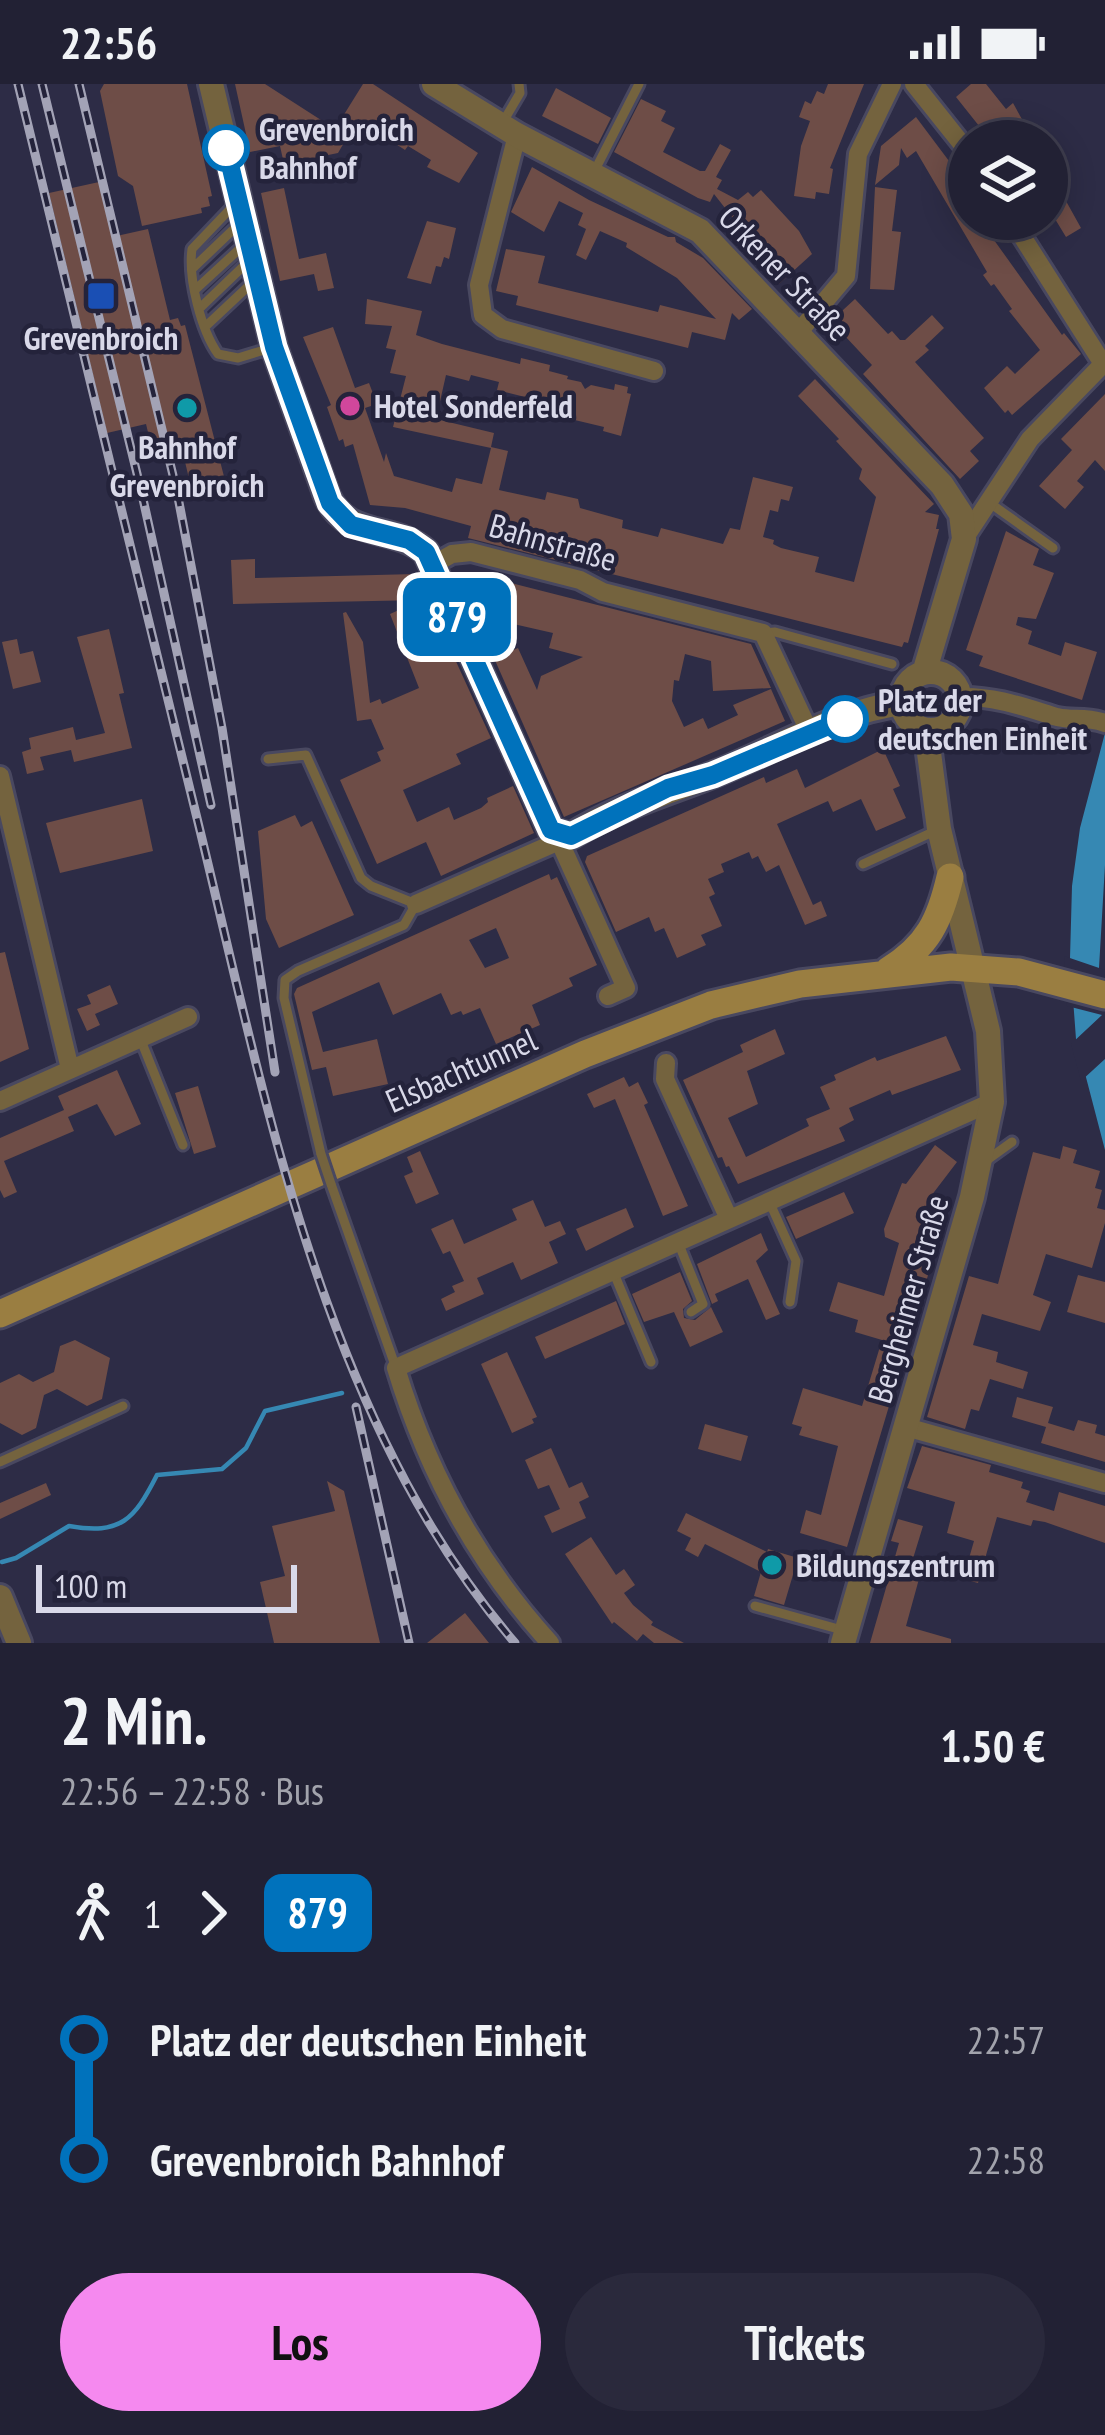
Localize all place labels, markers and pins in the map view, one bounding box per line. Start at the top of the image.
place label: Grevenbroich Bahnhof [259,107,414,188]
marker: Grevenbroich Bahnhof [204,126,248,170]
marker: Grevenbroich [85,280,117,312]
place label: Grevenbroich [24,316,178,359]
place label: Hotel Sonderfeld [374,384,573,427]
marker: Hotel Sonderfeld [337,393,363,419]
marker: Bahnhof Grevenbroich [174,395,200,421]
place label: Bahnhof Grevenbroich [110,425,264,506]
place label: Platz der deutschen Einheit [878,678,1088,759]
marker: Platz der deutschen Einheit [823,697,867,741]
place label: Bildungszentrum [796,1543,995,1586]
marker: Bildungszentrum [759,1552,785,1578]

